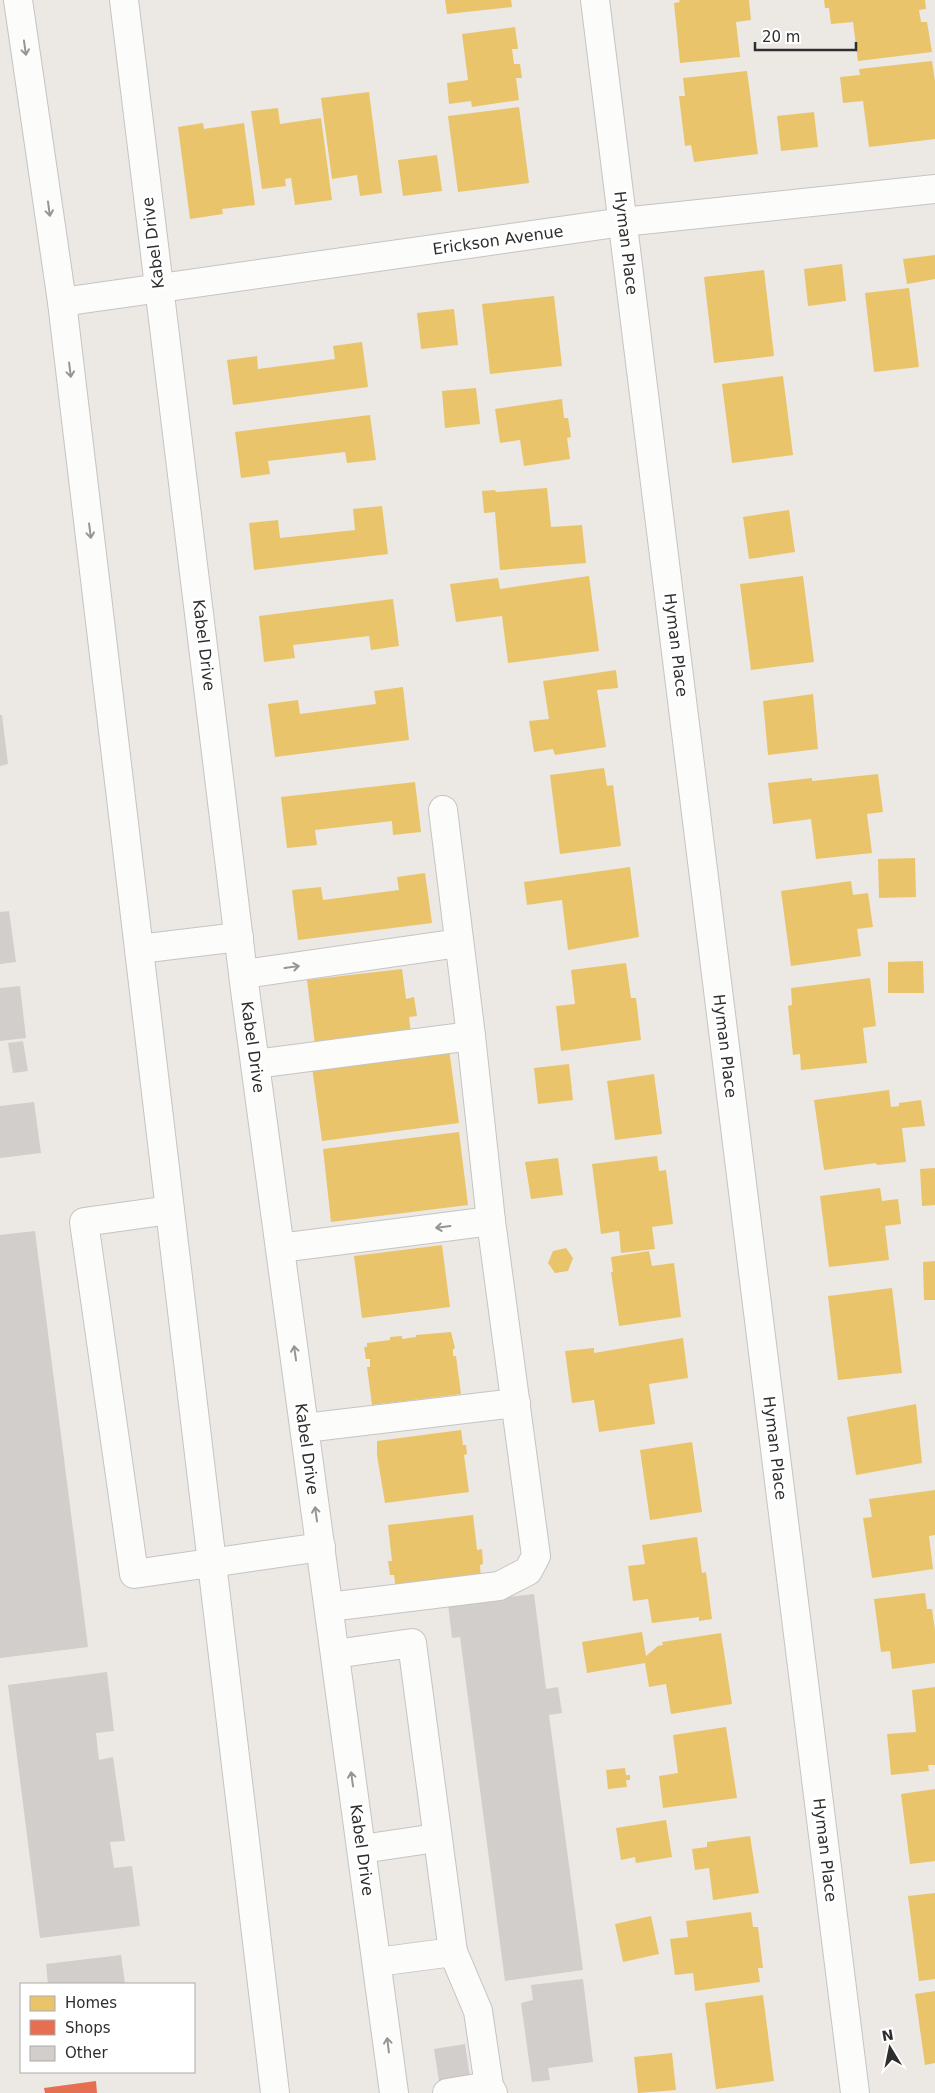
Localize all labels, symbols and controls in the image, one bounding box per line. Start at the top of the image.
scale bar [755,20,856,52]
text: 20 m [762,28,800,46]
one-way arrow [21,40,31,56]
street label: Hyman Place [610,190,642,296]
street label: Kabel Drive [138,196,168,290]
one-way arrow [44,201,54,217]
street label: Erickson Avenue [431,221,565,259]
one-way arrow [66,362,76,378]
one-way arrow [85,523,95,539]
street label: Hyman Place [660,592,692,698]
street label: Kabel Drive [189,598,219,692]
one-way arrow [284,962,300,972]
street label: Hyman Place [709,993,741,1099]
street label: Kabel Drive [237,1000,269,1094]
one-way arrow [435,1223,451,1233]
one-way arrow [289,1346,299,1362]
street label: Hyman Place [759,1395,791,1501]
street label: Kabel Drive [291,1402,323,1496]
one-way arrow [311,1507,321,1523]
one-way arrow [347,1772,357,1788]
street label: Hyman Place [809,1797,841,1903]
street label: Kabel Drive [346,1803,378,1897]
legend [20,1983,195,2073]
text: Homes [65,1994,117,2012]
text: Shops [65,2019,111,2037]
north arrow [865,2023,915,2073]
text: N [881,2026,895,2044]
one-way arrow [382,2037,392,2053]
text: Other [65,2044,108,2062]

